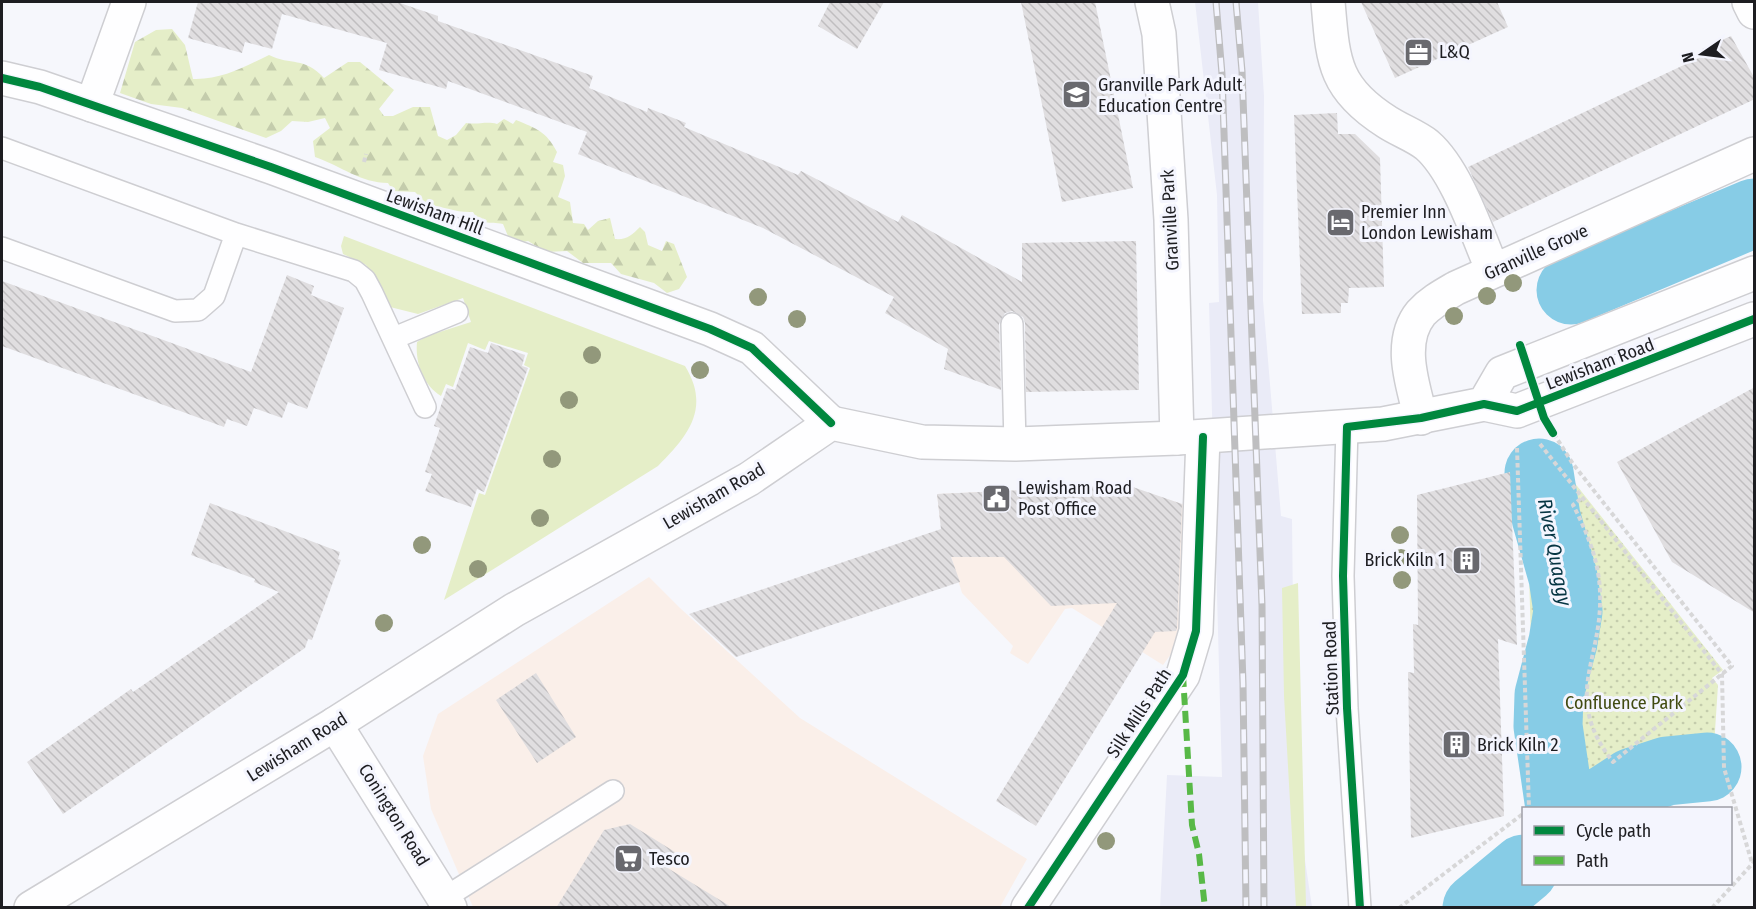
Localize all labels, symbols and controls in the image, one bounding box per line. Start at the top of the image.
north arrow [1672,24,1732,84]
office icon: L&Q [1402,36,1434,68]
place label: L&Q [1439,41,1470,63]
text: N [1678,51,1698,64]
place label: Granville Park Adult Education Centre [1098,74,1243,117]
school or university icon: Granville Park Adult Education Centre [1061,79,1093,111]
street label: Granville Park [1156,168,1184,271]
street label: Lewisham Hill [383,184,487,240]
place label: Premier Inn London Lewisham [1361,201,1493,244]
hotel icon: Premier Inn London Lewisham [1324,206,1356,238]
street label: Granville Grove [1481,219,1592,285]
street label: Lewisham Road [1543,333,1657,395]
street label: Lewisham Road [659,458,769,534]
place label: Lewisham Road Post Office [1018,477,1132,520]
public building icon: Lewisham Road Post Office [981,482,1013,514]
water label: River Quaggy [1533,496,1577,609]
building icon: Brick Kiln 1 [1450,544,1482,576]
place label: Brick Kiln 1 [1364,549,1445,571]
street label: Station Road [1318,620,1344,716]
street label: Silk Mills Path [1102,664,1176,762]
park label: Confluence Park [1565,692,1684,714]
street label: Lewisham Road [243,707,351,787]
building icon: Brick Kiln 2 [1440,729,1472,761]
place label: Brick Kiln 2 [1477,734,1559,756]
street label: Conington Road [354,760,434,870]
legend [1522,807,1732,885]
text: Cycle path [1576,820,1651,842]
supermarket icon: Tesco [612,843,644,875]
place label: Tesco [649,848,690,870]
text: Path [1576,850,1609,872]

